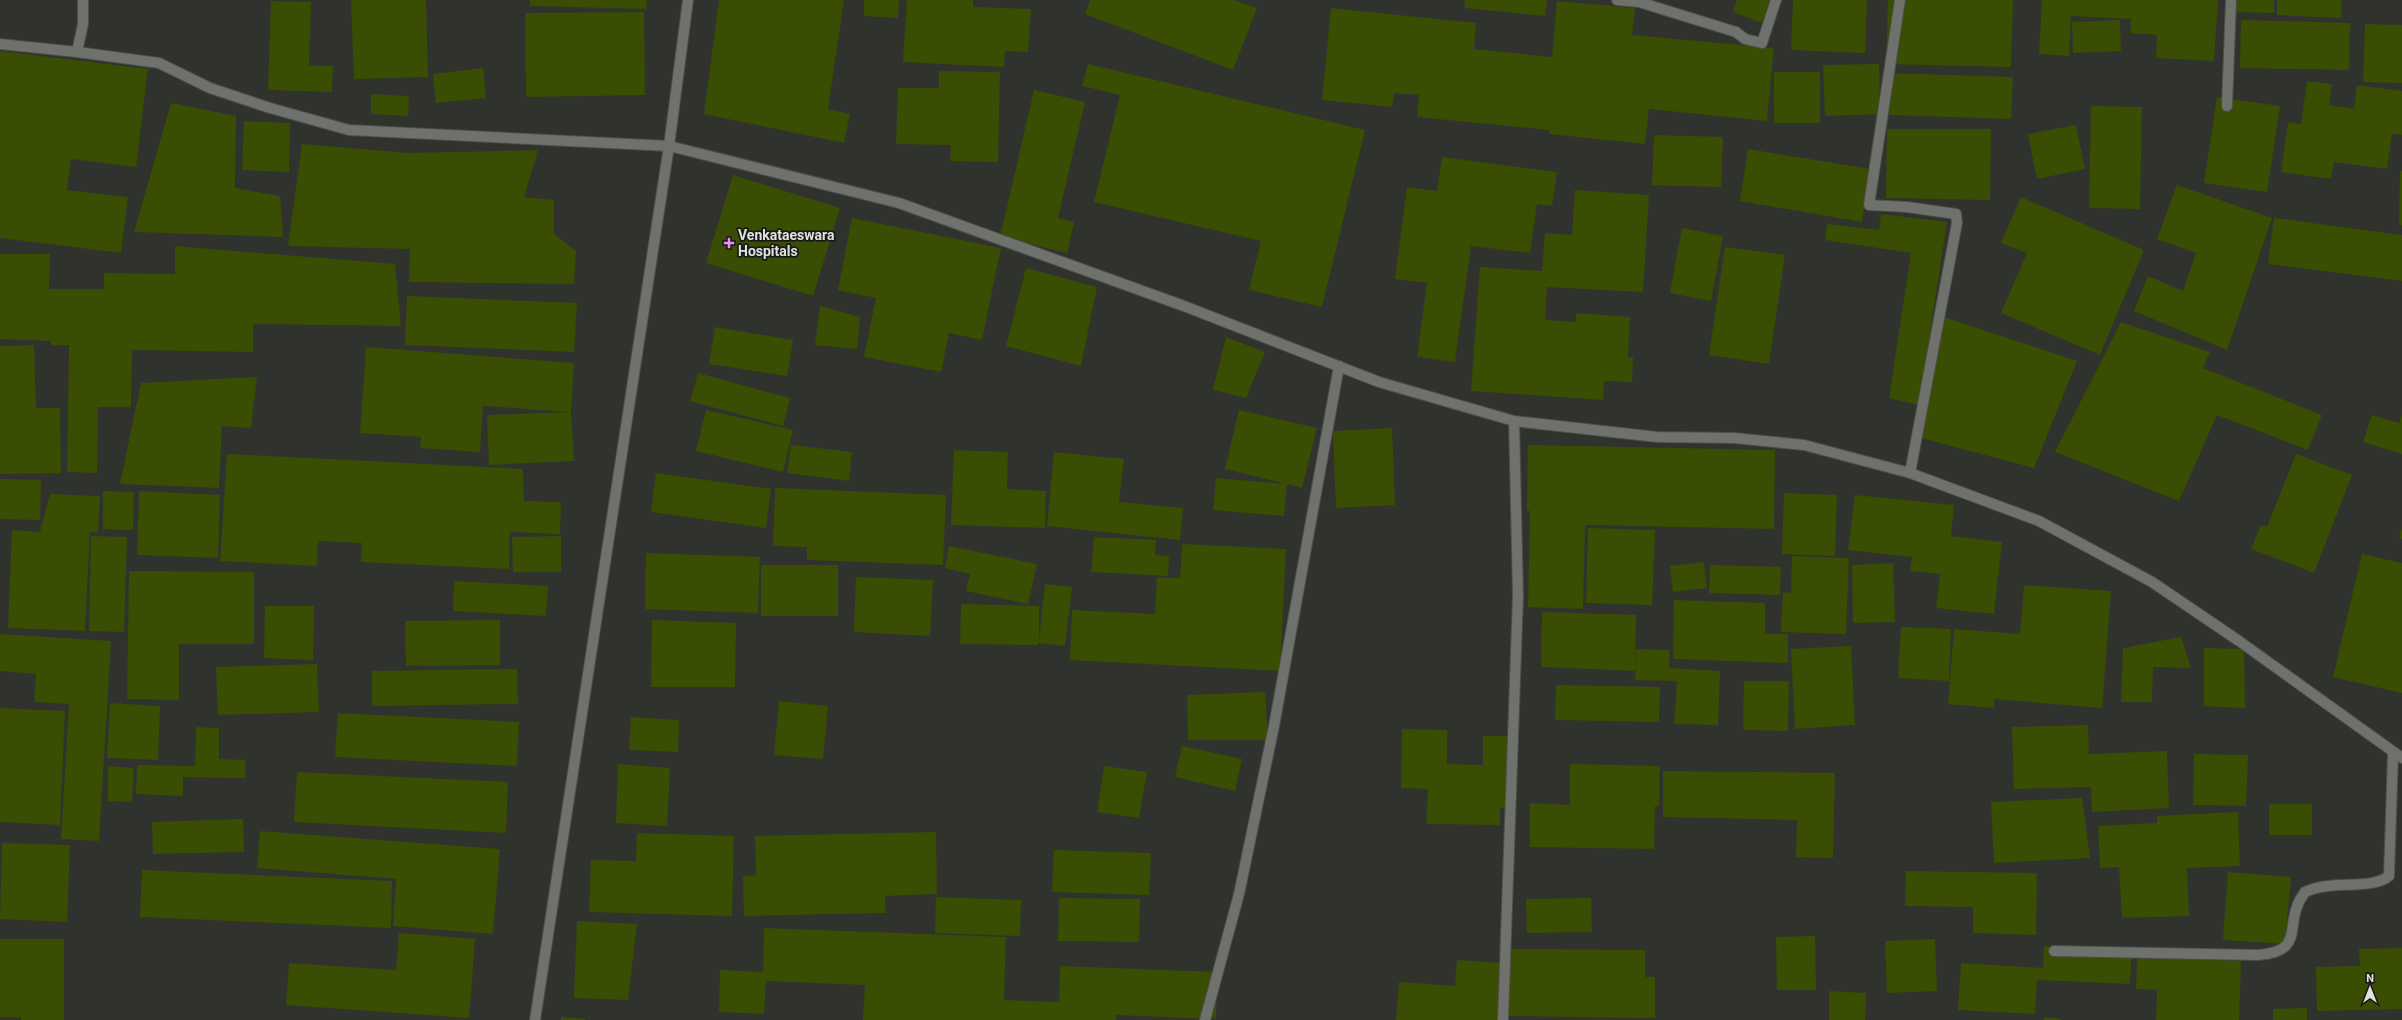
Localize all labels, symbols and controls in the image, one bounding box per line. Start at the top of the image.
place label: Venkataeswara Hospitals [738,227,835,259]
marker: Venkataeswara Hospitals [723,237,735,249]
north arrow [2350,968,2390,1008]
text: N [2366,972,2374,985]

